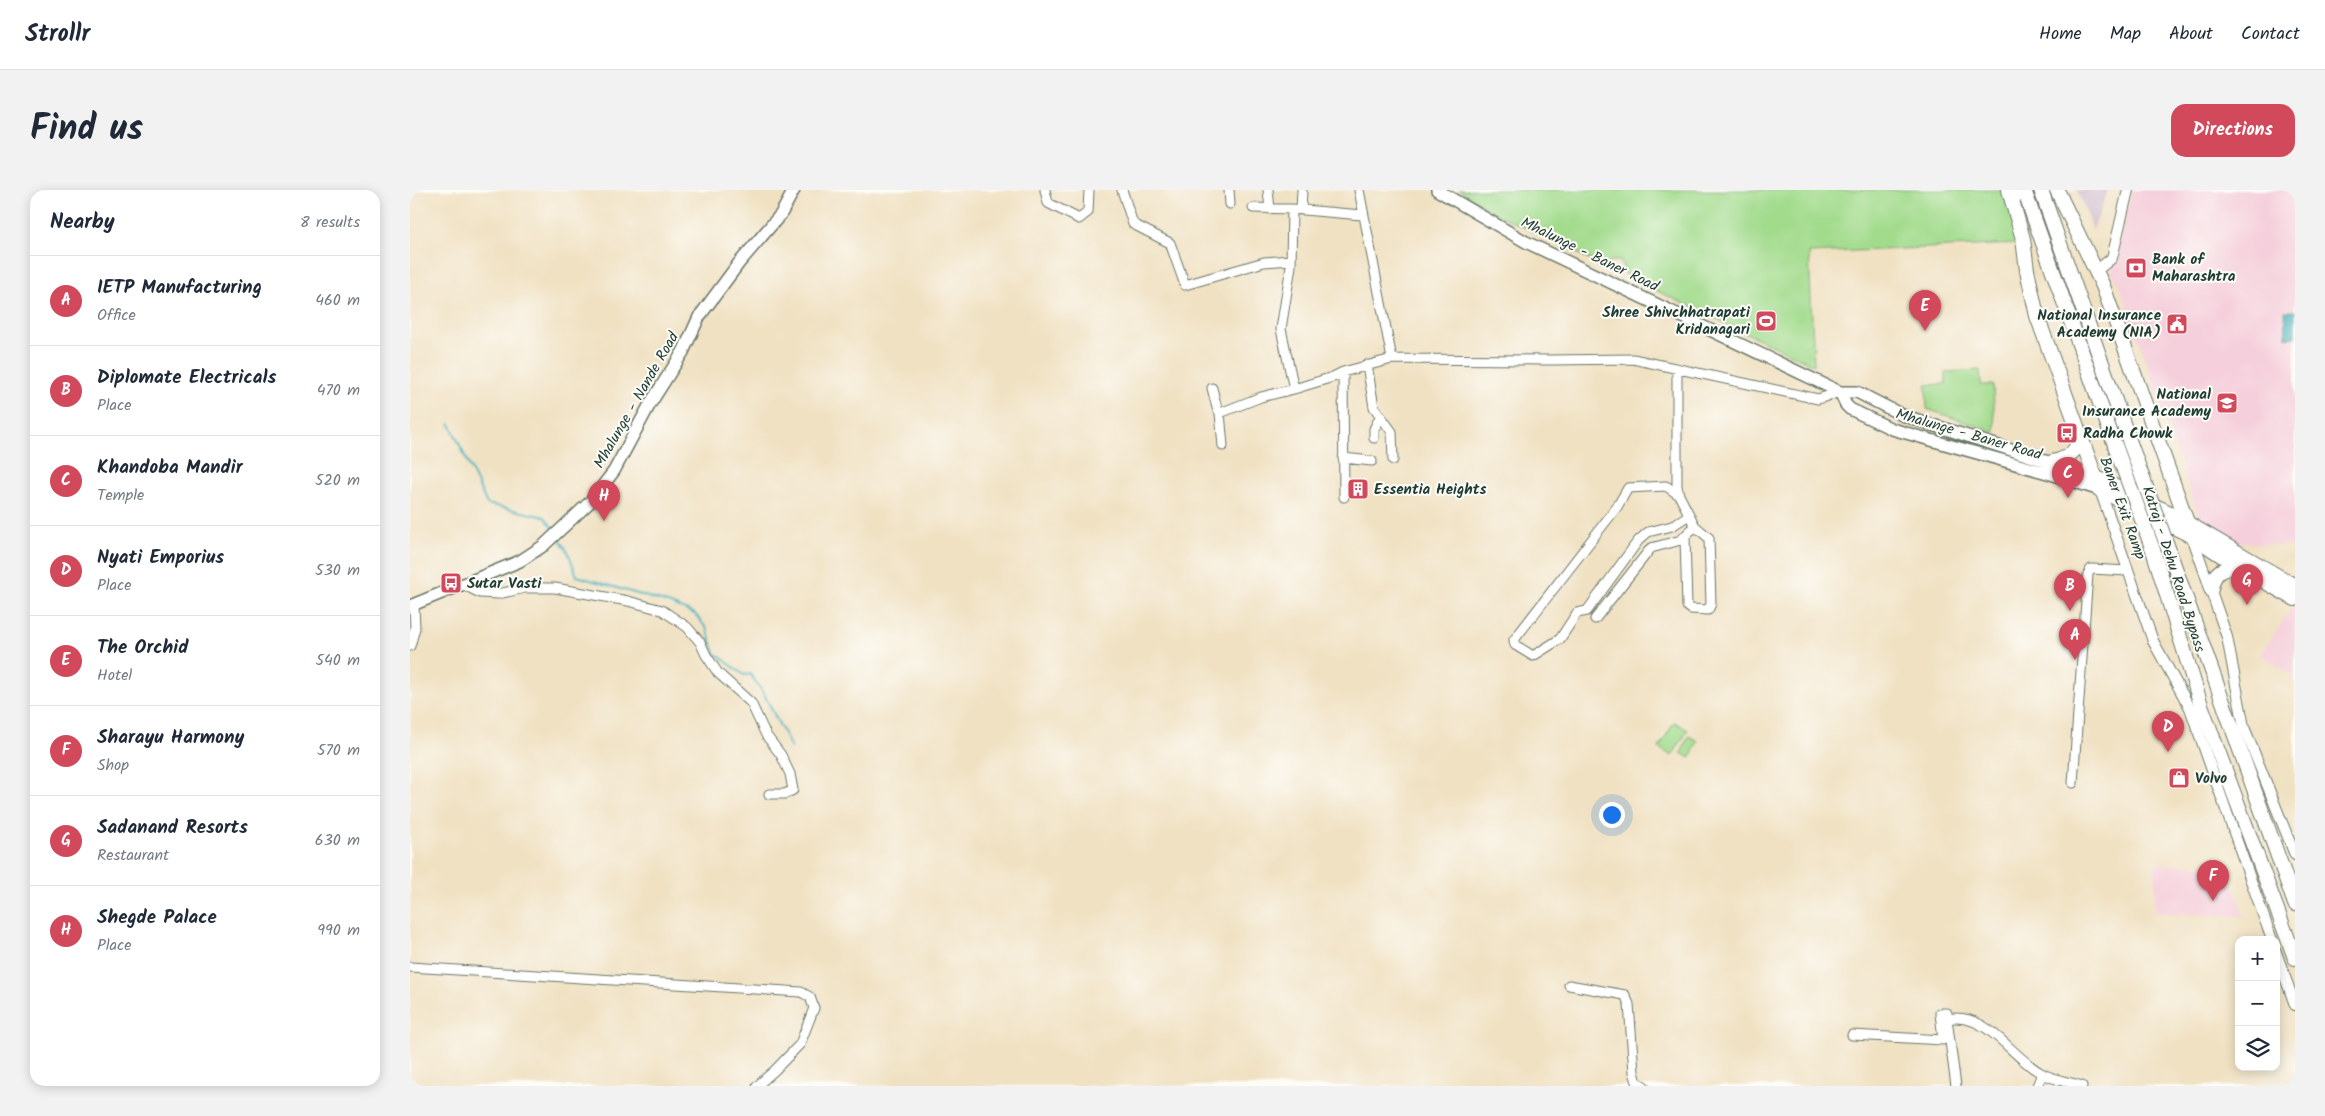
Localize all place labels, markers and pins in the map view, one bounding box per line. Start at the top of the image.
place label: Bank of Maharashtra [2152,248,2236,289]
bank icon: Bank of Maharashtra [2124,256,2148,280]
pin: E [1909,290,1941,331]
place label: Shree Shivchhatrapati Kridanagari [1602,301,1751,342]
place label: National Insurance Academy (NIA) [2037,304,2162,345]
sports icon: Shree Shivchhatrapati Kridanagari [1754,309,1778,333]
public building icon: National Insurance Academy (NIA) [2165,312,2189,336]
place label: National Insurance Academy [2082,383,2211,424]
school or university icon: National Insurance Academy [2215,391,2239,415]
bus stop icon: Radha Chowk [2055,421,2079,445]
place label: Radha Chowk [2083,422,2173,446]
pin: C [2052,457,2084,498]
building icon: Essentia Heights [1346,477,1370,501]
place label: Essentia Heights [1374,478,1486,502]
pin: H [588,480,620,521]
pin: G [2231,564,2263,605]
pin: B [2054,570,2086,611]
bus stop icon: Sutar Vasti [439,571,463,595]
place label: Sutar Vasti [467,572,543,596]
pin: A [2059,619,2091,660]
pin: D [2152,711,2184,752]
shop icon: Volvo [2167,766,2191,790]
place label: Volvo [2195,767,2227,791]
pin: F [2197,860,2229,901]

